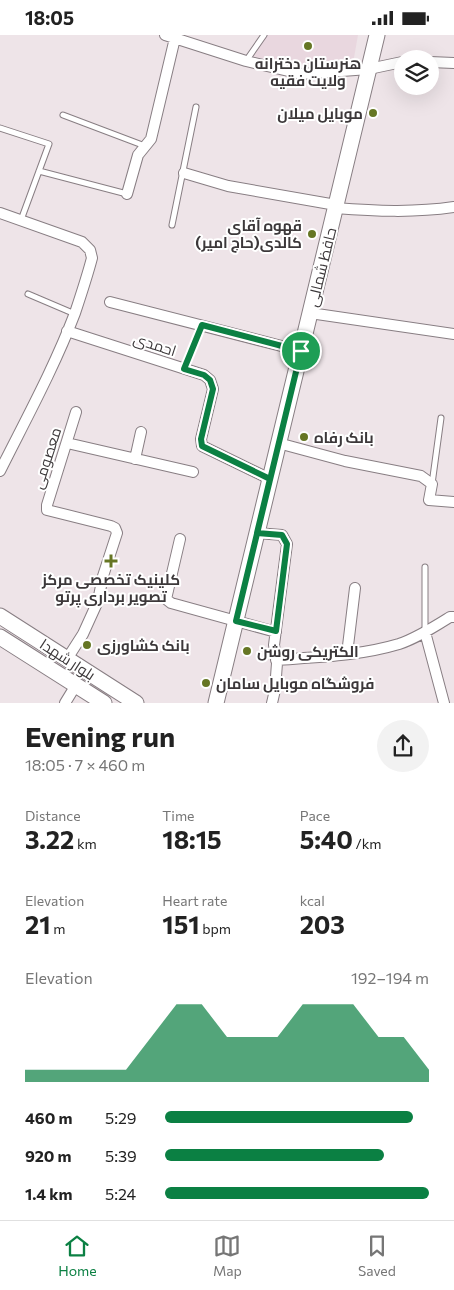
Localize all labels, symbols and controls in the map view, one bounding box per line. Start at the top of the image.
text: 18:05 [25,6,74,29]
marker: هنرستان دخترانه ولایت فقیه [302,40,314,52]
map controls [394,50,439,95]
button: layers [394,50,439,95]
place label: هنرستان دخترانه ولایت فقیه [255,54,361,90]
place label: موبایل میلان [277,104,363,123]
marker: موبایل میلان [367,107,379,119]
place label: قهوه آقای کالدی(حاج امیر) [195,216,302,253]
street label: حافظ شمالی [302,226,341,309]
marker: قهوه آقای کالدی(حاج امیر) [306,228,318,240]
street label: احمدی [131,329,179,361]
pin [280,330,322,372]
icon: arrive [287,337,315,365]
street label: معصومی [28,425,66,492]
place label: بانک رفاه [314,428,374,447]
marker: بانک رفاه [298,431,310,443]
marker: کلینیک تخصصی مرکز تصویر برداری پرتو [104,554,118,568]
place label: کلینیک تخصصی مرکز تصویر برداری پرتو [41,570,180,608]
street label: بلوار شهدا [36,634,99,685]
place label: بانک کشاورزی [97,636,190,655]
marker: بانک کشاورزی [81,639,93,651]
place label: الکتریکی روشن [257,642,359,661]
marker: الکتریکی روشن [241,645,253,657]
place label: فروشگاه موبایل سامان [216,674,374,693]
marker: فروشگاه موبایل سامان [200,677,212,689]
text: Evening run [25,719,175,753]
button: share [377,720,429,772]
text: 18:05 · 7 × 460 m [25,755,145,774]
text: Distance [25,807,81,824]
text: Time [162,807,195,824]
text: Pace [300,807,330,824]
text: 3.22 [25,824,74,854]
text: 18:15 [162,824,222,854]
text: 5:40 [300,824,353,854]
text: km [74,835,97,852]
text: /km [353,835,382,852]
text: Elevation [25,892,84,909]
text: Heart rate [162,892,227,909]
text: kcal [300,892,325,909]
text: 21 [25,909,51,939]
text: 151 [162,909,200,939]
text: 203 [300,909,345,939]
text: m [51,920,65,937]
text: bpm [200,920,231,937]
text: Elevation [25,968,93,987]
text: 192–194 m [351,968,429,987]
text: 460 m [25,1108,72,1127]
text: 5:29 [105,1108,137,1127]
text: 920 m [25,1146,71,1165]
text: 5:39 [105,1146,137,1165]
text: 1.4 km [25,1184,72,1203]
text: 5:24 [105,1184,136,1203]
tab: Home [58,1232,97,1279]
tab: Map [213,1232,242,1279]
tab: Saved [358,1232,396,1279]

